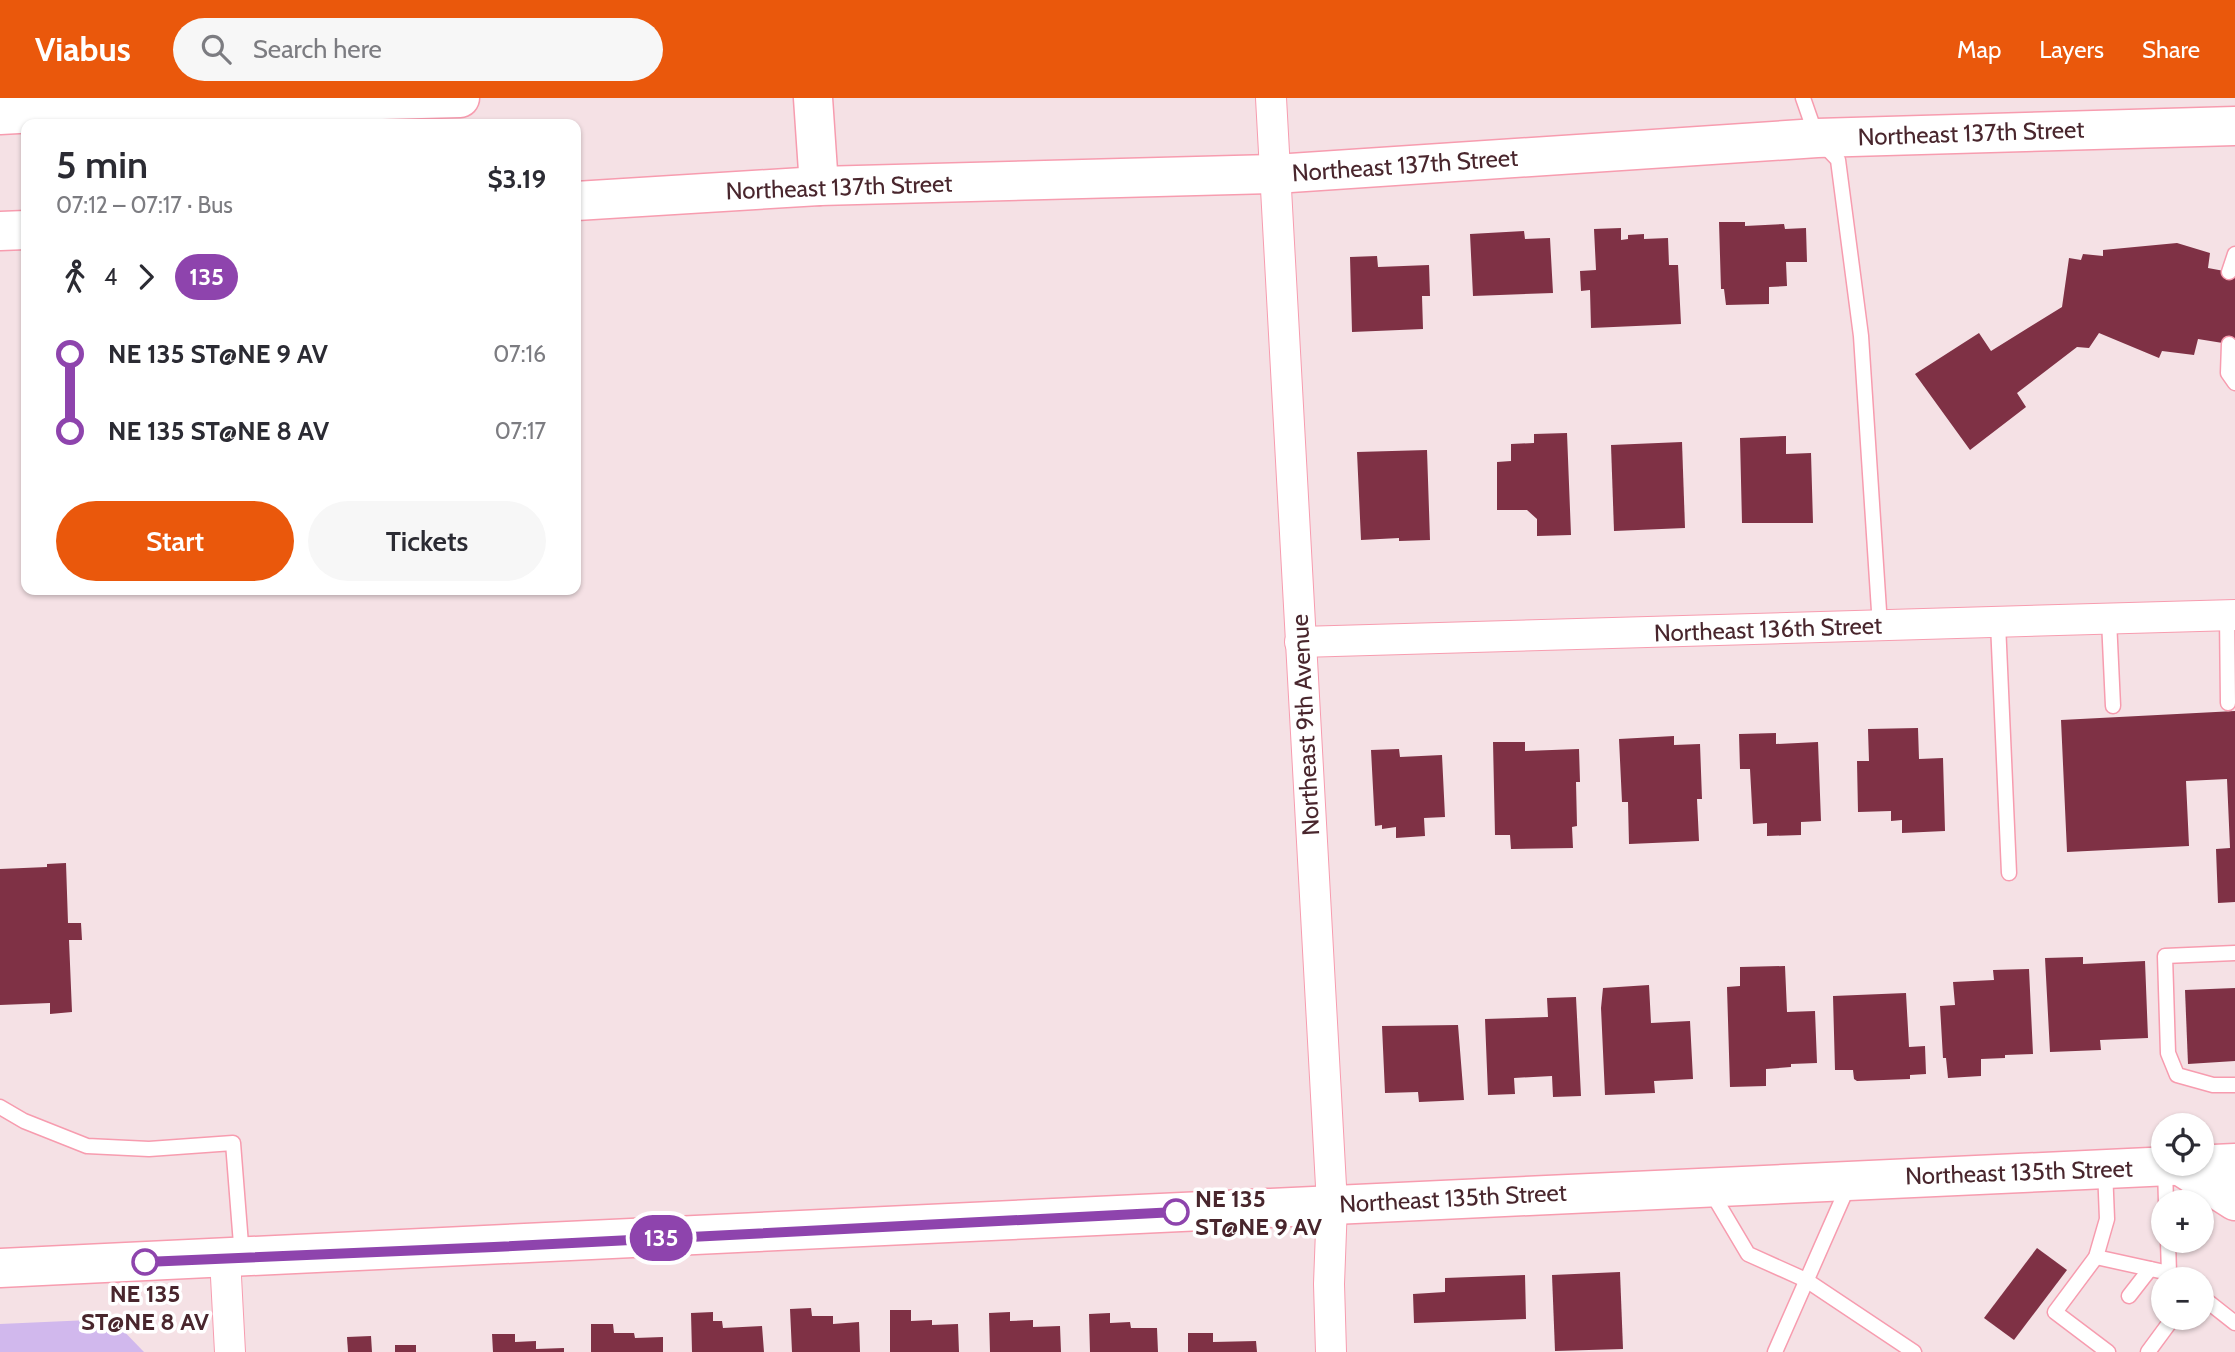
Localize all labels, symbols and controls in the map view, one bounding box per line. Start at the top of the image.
search box [173,18,663,81]
text: Viabus [35,29,131,69]
icon: search [197,30,235,68]
text: Search here [253,33,382,65]
text: Map [1957,35,2001,64]
text: Layers [2039,35,2104,64]
text: Share [2142,35,2200,64]
street label: Northeast 137th Street [1857,115,2085,151]
text: 5 min [56,141,148,188]
street label: Northeast 137th Street [1291,143,1519,187]
text: $3.19 [487,163,546,195]
street label: Northeast 137th Street [725,169,953,205]
text: 07:12 – 07:17 · Bus [56,191,233,219]
icon: walk [56,258,94,296]
icon: forward [127,258,165,296]
text: 135 [189,262,224,291]
text: 4 [104,263,117,291]
text: NE 135 ST@NE 9 AV [108,338,328,370]
text: 07:16 [493,340,546,368]
text: NE 135 ST@NE 8 AV [108,415,329,447]
text: 07:17 [495,417,546,445]
button: Start [56,501,294,581]
button: Tickets [308,501,546,581]
street label: Northeast 136th Street [1653,611,1883,647]
street label: Northeast 9th Avenue [1285,613,1325,837]
map controls [2151,1113,2214,1330]
button: locate [2151,1113,2214,1176]
street label: Northeast 135th Street [1905,1154,2133,1190]
street label: Northeast 135th Street [1339,1178,1567,1218]
place label: NE 135 ST@NE 9 AV [1195,1184,1322,1241]
button: + [2151,1190,2214,1253]
marker: NE 135 ST@NE 9 AV [1163,1199,1189,1225]
line badge: 135 [621,1215,701,1261]
text: 135 [644,1223,678,1252]
marker: NE 135 ST@NE 8 AV [132,1249,158,1275]
button: − [2151,1267,2214,1330]
place label: NE 135 ST@NE 8 AV [81,1279,209,1336]

